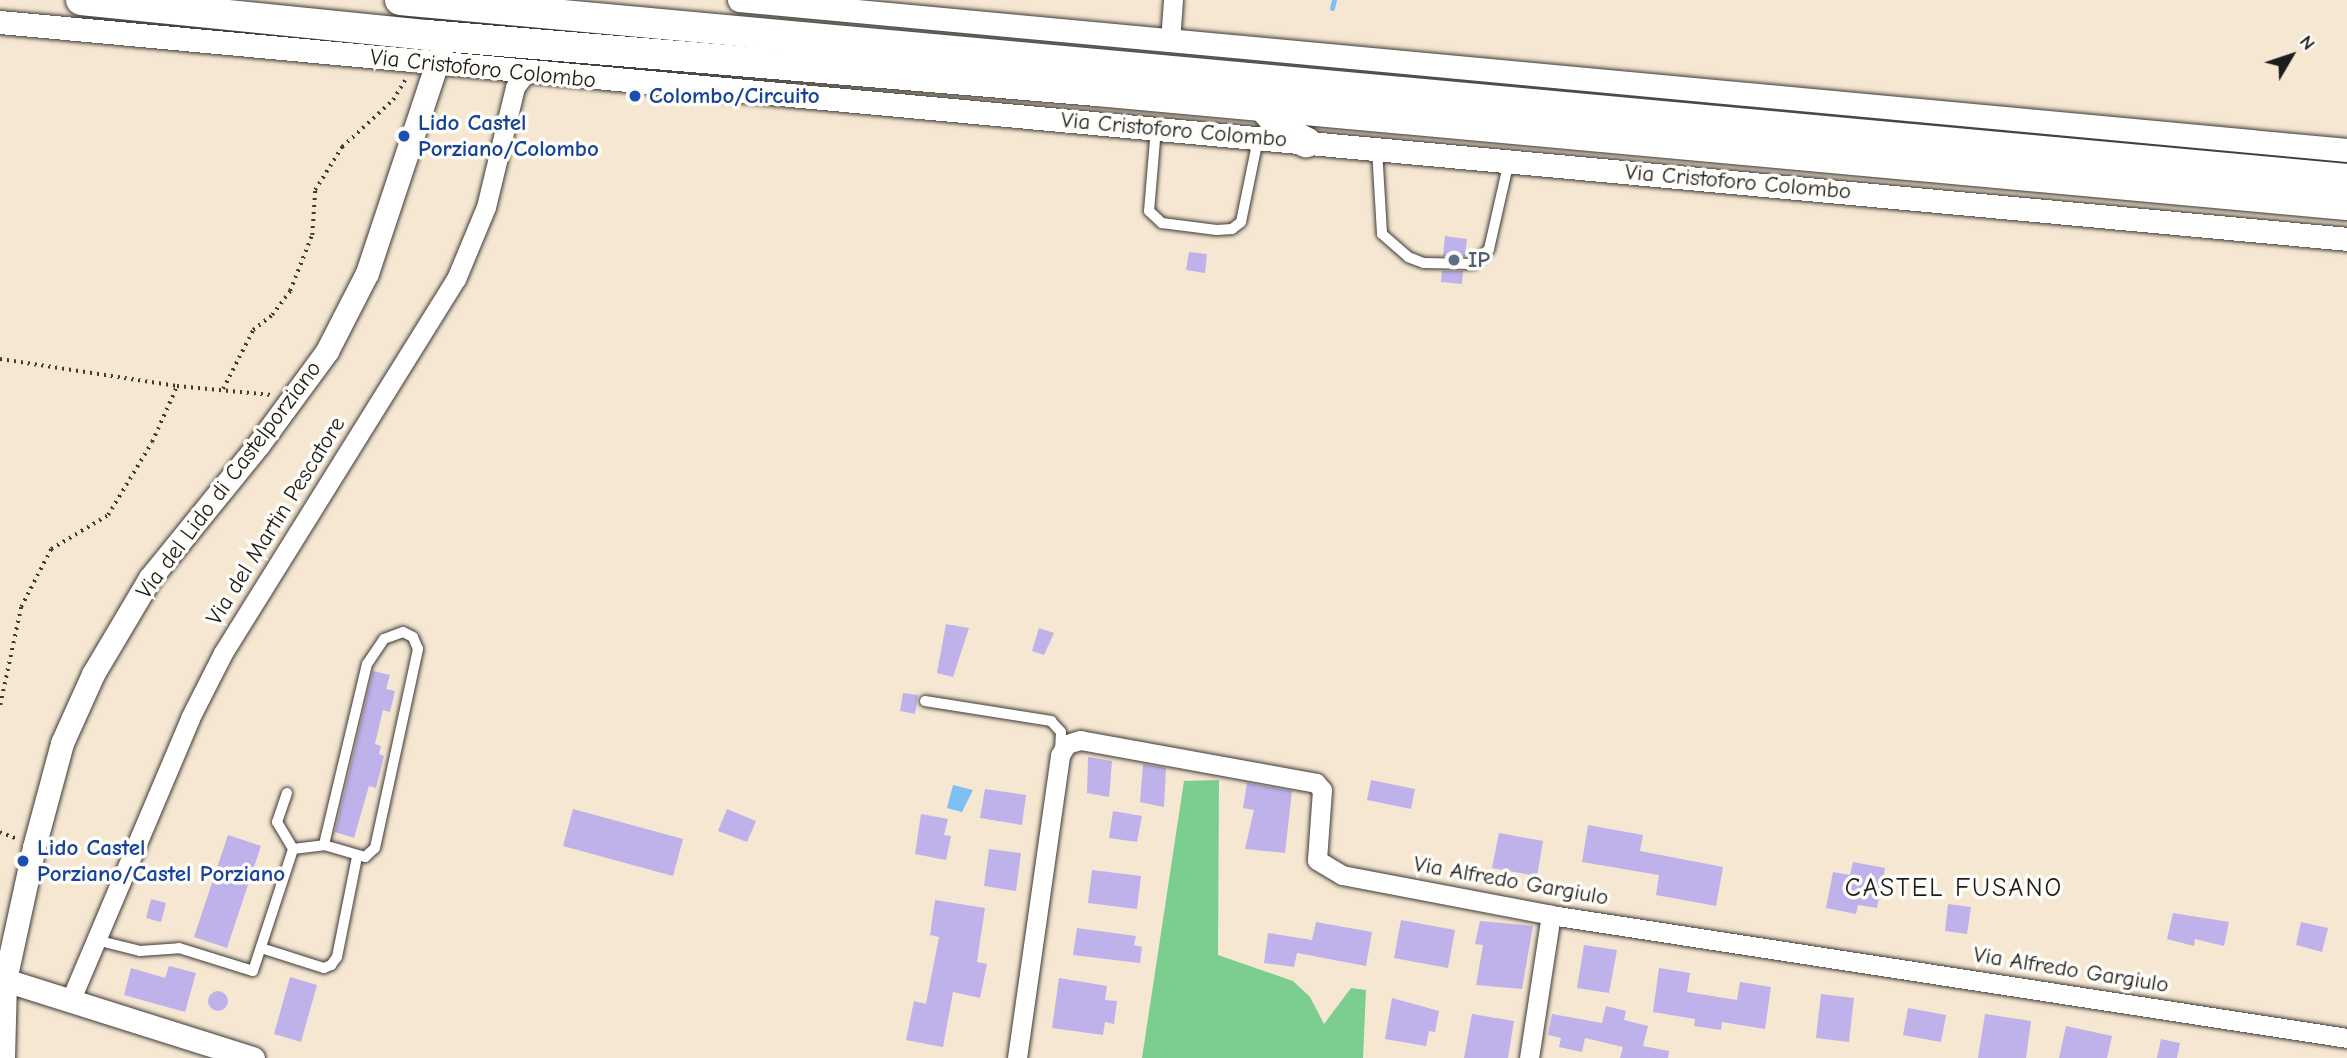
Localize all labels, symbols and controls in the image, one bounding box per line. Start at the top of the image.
north arrow [2256,21,2326,91]
text: N [2295,31,2320,55]
street label: Via Cristoforo Colombo [369,43,597,95]
place label: Colombo/Circuito [649,82,820,110]
marker: Colombo/Circuito [627,88,643,104]
street label: Via Cristoforo Colombo [1060,106,1288,154]
place label: Lido Castel Porziano/Colombo [418,109,599,163]
marker: Lido Castel Porziano/Colombo [396,128,412,144]
street label: Via Cristoforo Colombo [1624,158,1852,206]
place label: IP [1468,246,1490,274]
marker: IP [1446,252,1462,268]
street label: Via del Lido di Castelporziano [130,356,328,604]
street label: Via del Martin Pescatore [201,412,351,630]
place label: Lido Castel Porziano/Castel Porziano [37,834,285,888]
street label: Via Alfredo Gargiulo [1411,850,1611,912]
marker: Lido Castel Porziano/Castel Porziano [15,853,31,869]
district label: CASTEL FUSANO [1846,873,2062,905]
street label: Via Alfredo Gargiulo [1971,941,2171,999]

